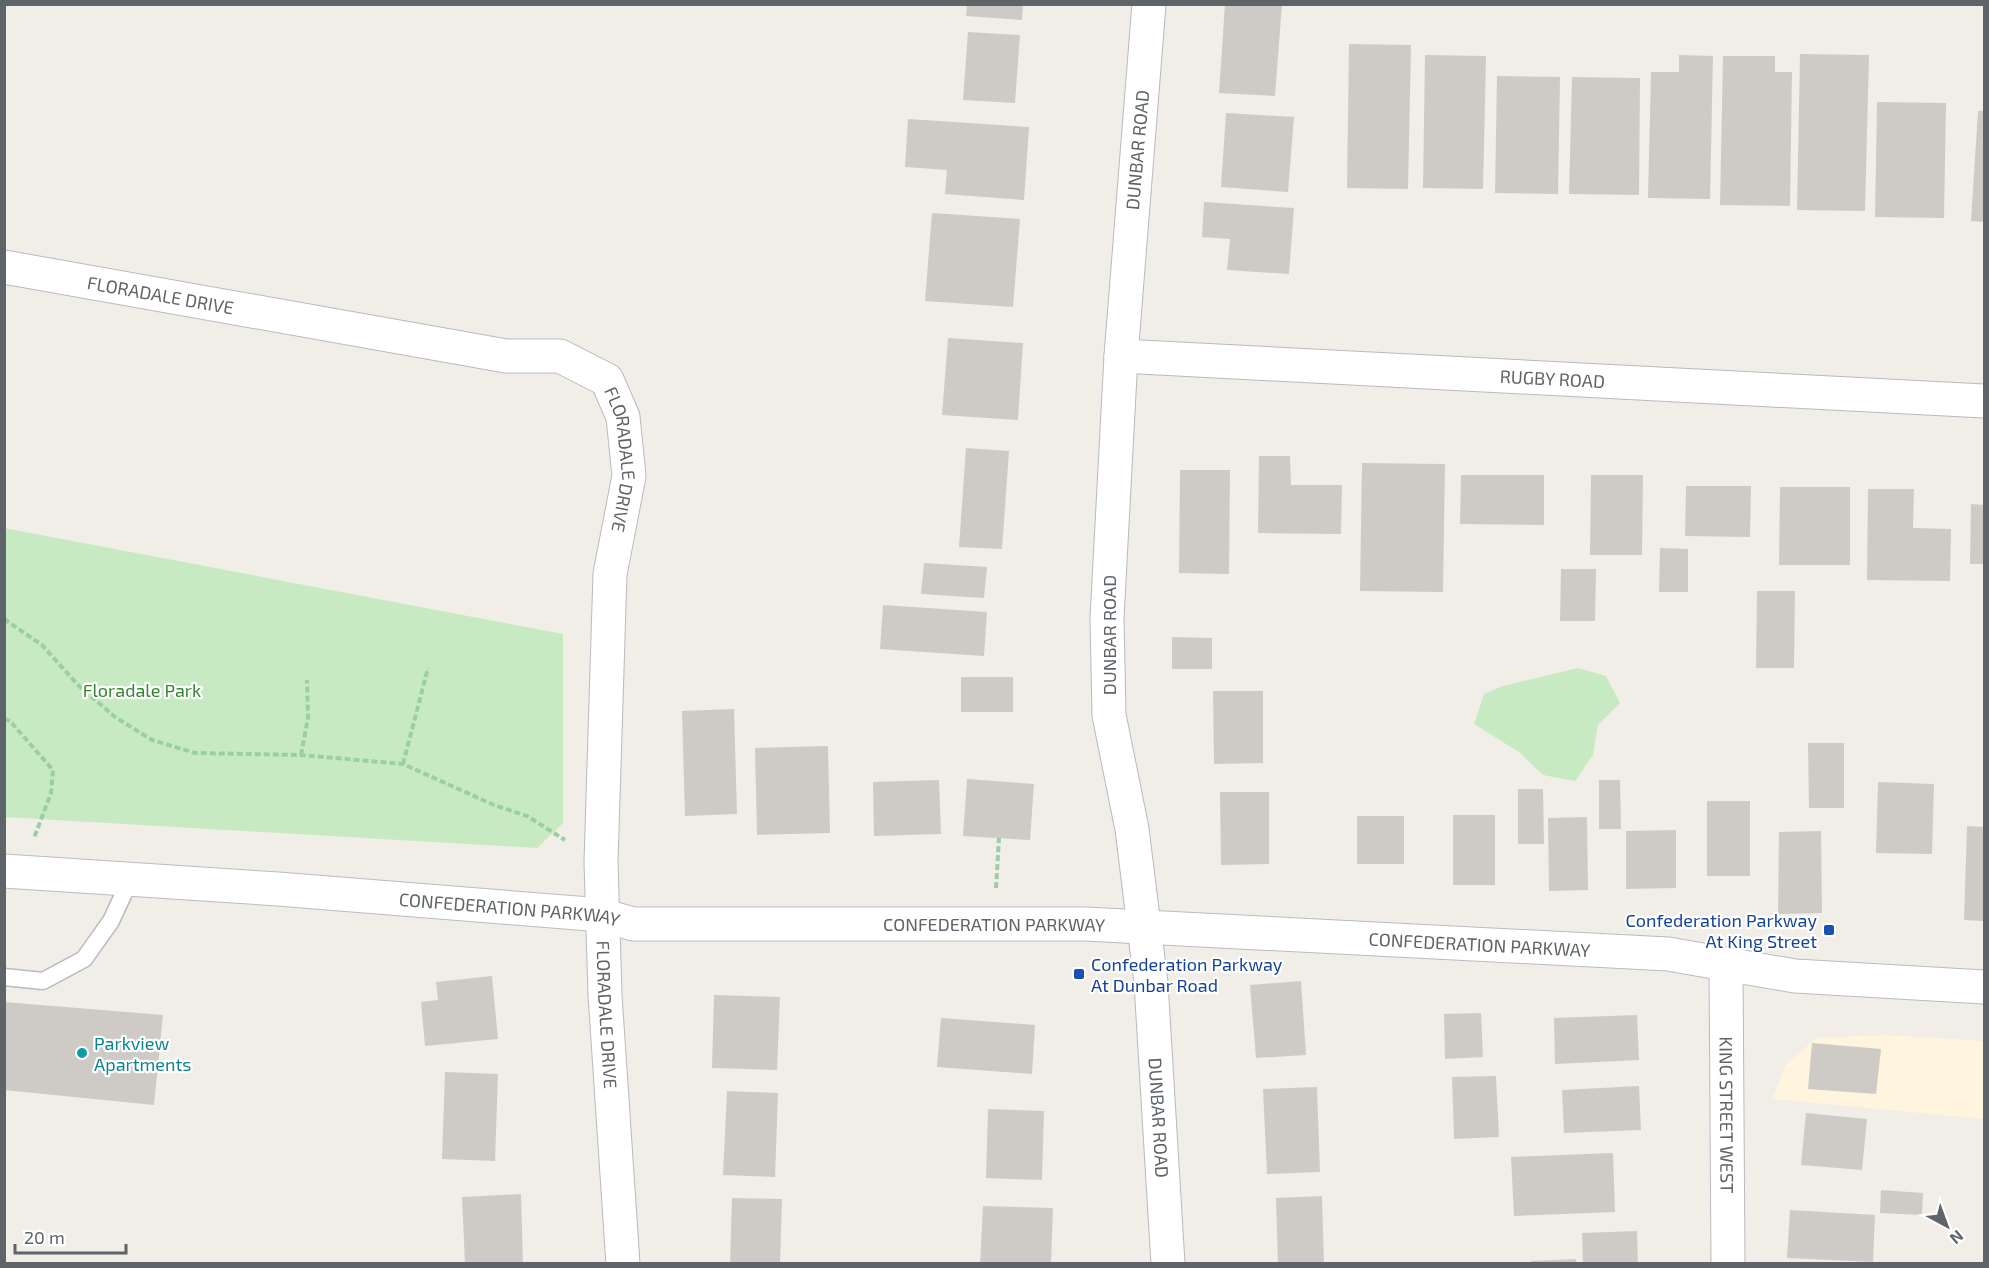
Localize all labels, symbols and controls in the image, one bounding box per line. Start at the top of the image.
street label: DUNBAR ROAD [1121,89,1153,211]
street label: FLORADALE DRIVE [86,271,236,319]
street label: RUGBY ROAD [1499,365,1606,392]
street label: FLORADALE DRIVE [600,383,640,534]
street label: DUNBAR ROAD [1098,575,1120,695]
park label: Floradale Park [83,679,201,701]
street label: CONFEDERATION PARKWAY [398,888,623,931]
place label: Confederation Parkway At King Street [1626,909,1817,952]
street label: CONFEDERATION PARKWAY [883,913,1106,936]
marker: Confederation Parkway At King Street [1822,923,1836,937]
street label: CONFEDERATION PARKWAY [1368,928,1592,961]
street label: FLORADALE DRIVE [592,940,622,1089]
place label: Confederation Parkway At Dunbar Road [1091,953,1283,996]
marker: Confederation Parkway At Dunbar Road [1072,967,1086,981]
place label: Parkview Apartments [94,1032,192,1075]
street label: KING STREET WEST [1715,1036,1739,1194]
marker: Parkview Apartments [75,1046,89,1060]
street label: DUNBAR ROAD [1145,1057,1174,1179]
north arrow [1917,1196,1977,1256]
scale bar [15,1217,126,1255]
text: 20 m [24,1226,65,1248]
text: N [1947,1227,1968,1249]

